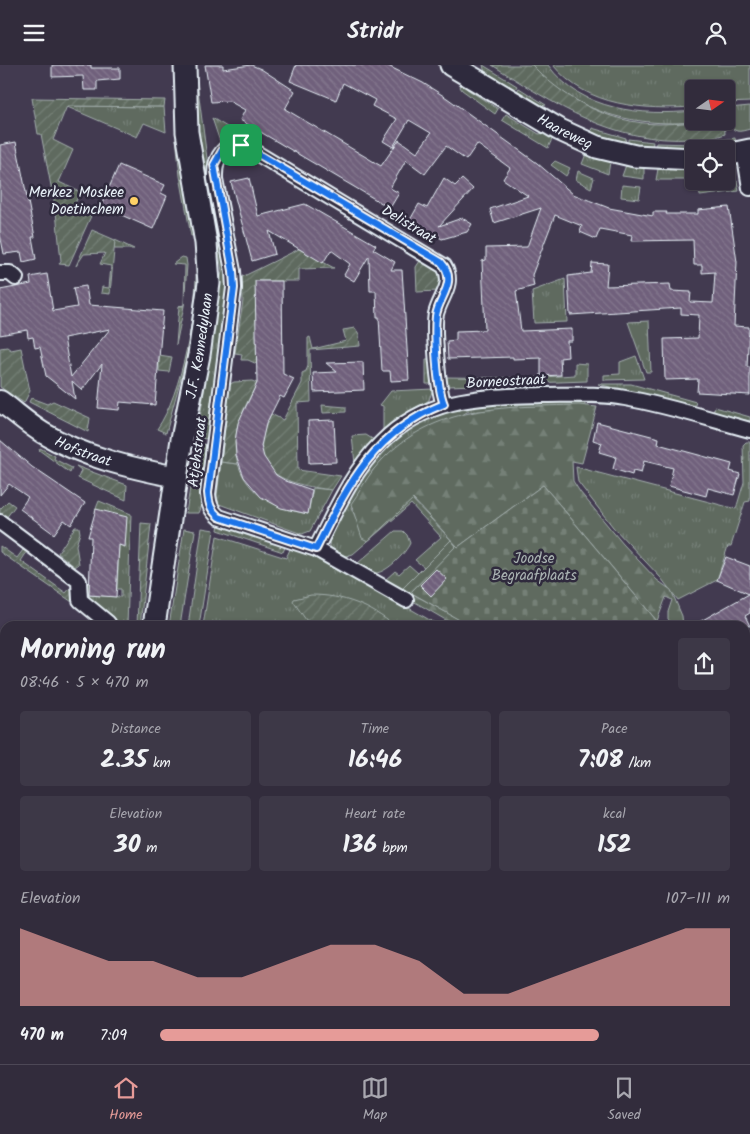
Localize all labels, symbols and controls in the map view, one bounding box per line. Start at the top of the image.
text: Stridr [347,15,403,50]
icon: menu [20,19,48,47]
icon: person [702,19,730,47]
north arrow [685,80,735,130]
map controls [685,80,735,190]
street label: Haareweg [532,108,596,156]
pin [220,124,262,166]
icon: arrive [227,131,255,159]
button: locate [685,140,735,190]
place label: Merkez Moskee Doetinchem [28,181,124,222]
marker: Merkez Moskee Doetinchem [128,195,140,207]
street label: Delistraat [376,199,441,251]
street label: J.F. Kennedylaan [179,291,220,401]
street label: Borneostraat [466,368,547,396]
street label: Atjehstraat [182,415,214,489]
street label: Hofstraat [50,430,115,474]
park label: Joodse Begraafplaats [491,547,577,588]
text: Morning run [20,628,166,673]
button: share [678,638,730,690]
text: 08:46 · 5 × 470 m [20,670,148,695]
text: Distance [111,718,161,740]
text: Time [361,718,389,740]
text: Pace [601,718,628,740]
text: 2.35 [101,740,147,780]
text: 16:46 [348,740,402,780]
text: 7:08 [577,740,623,780]
text: km [147,752,171,774]
text: /km [623,752,651,774]
text: Elevation [109,803,162,825]
text: Heart rate [345,803,405,825]
text: kcal [603,803,626,825]
text: 30 [114,825,141,865]
text: 136 [342,825,377,865]
text: 152 [597,825,632,865]
text: m [141,837,157,859]
text: bpm [377,837,408,859]
text: Elevation [20,886,81,911]
text: 107–111 m [666,886,730,911]
text: 470 m [20,1023,64,1048]
text: 7:09 [100,1023,127,1048]
tab: Home [109,1074,142,1126]
tab: Map [361,1074,389,1126]
tab: Saved [608,1074,641,1126]

